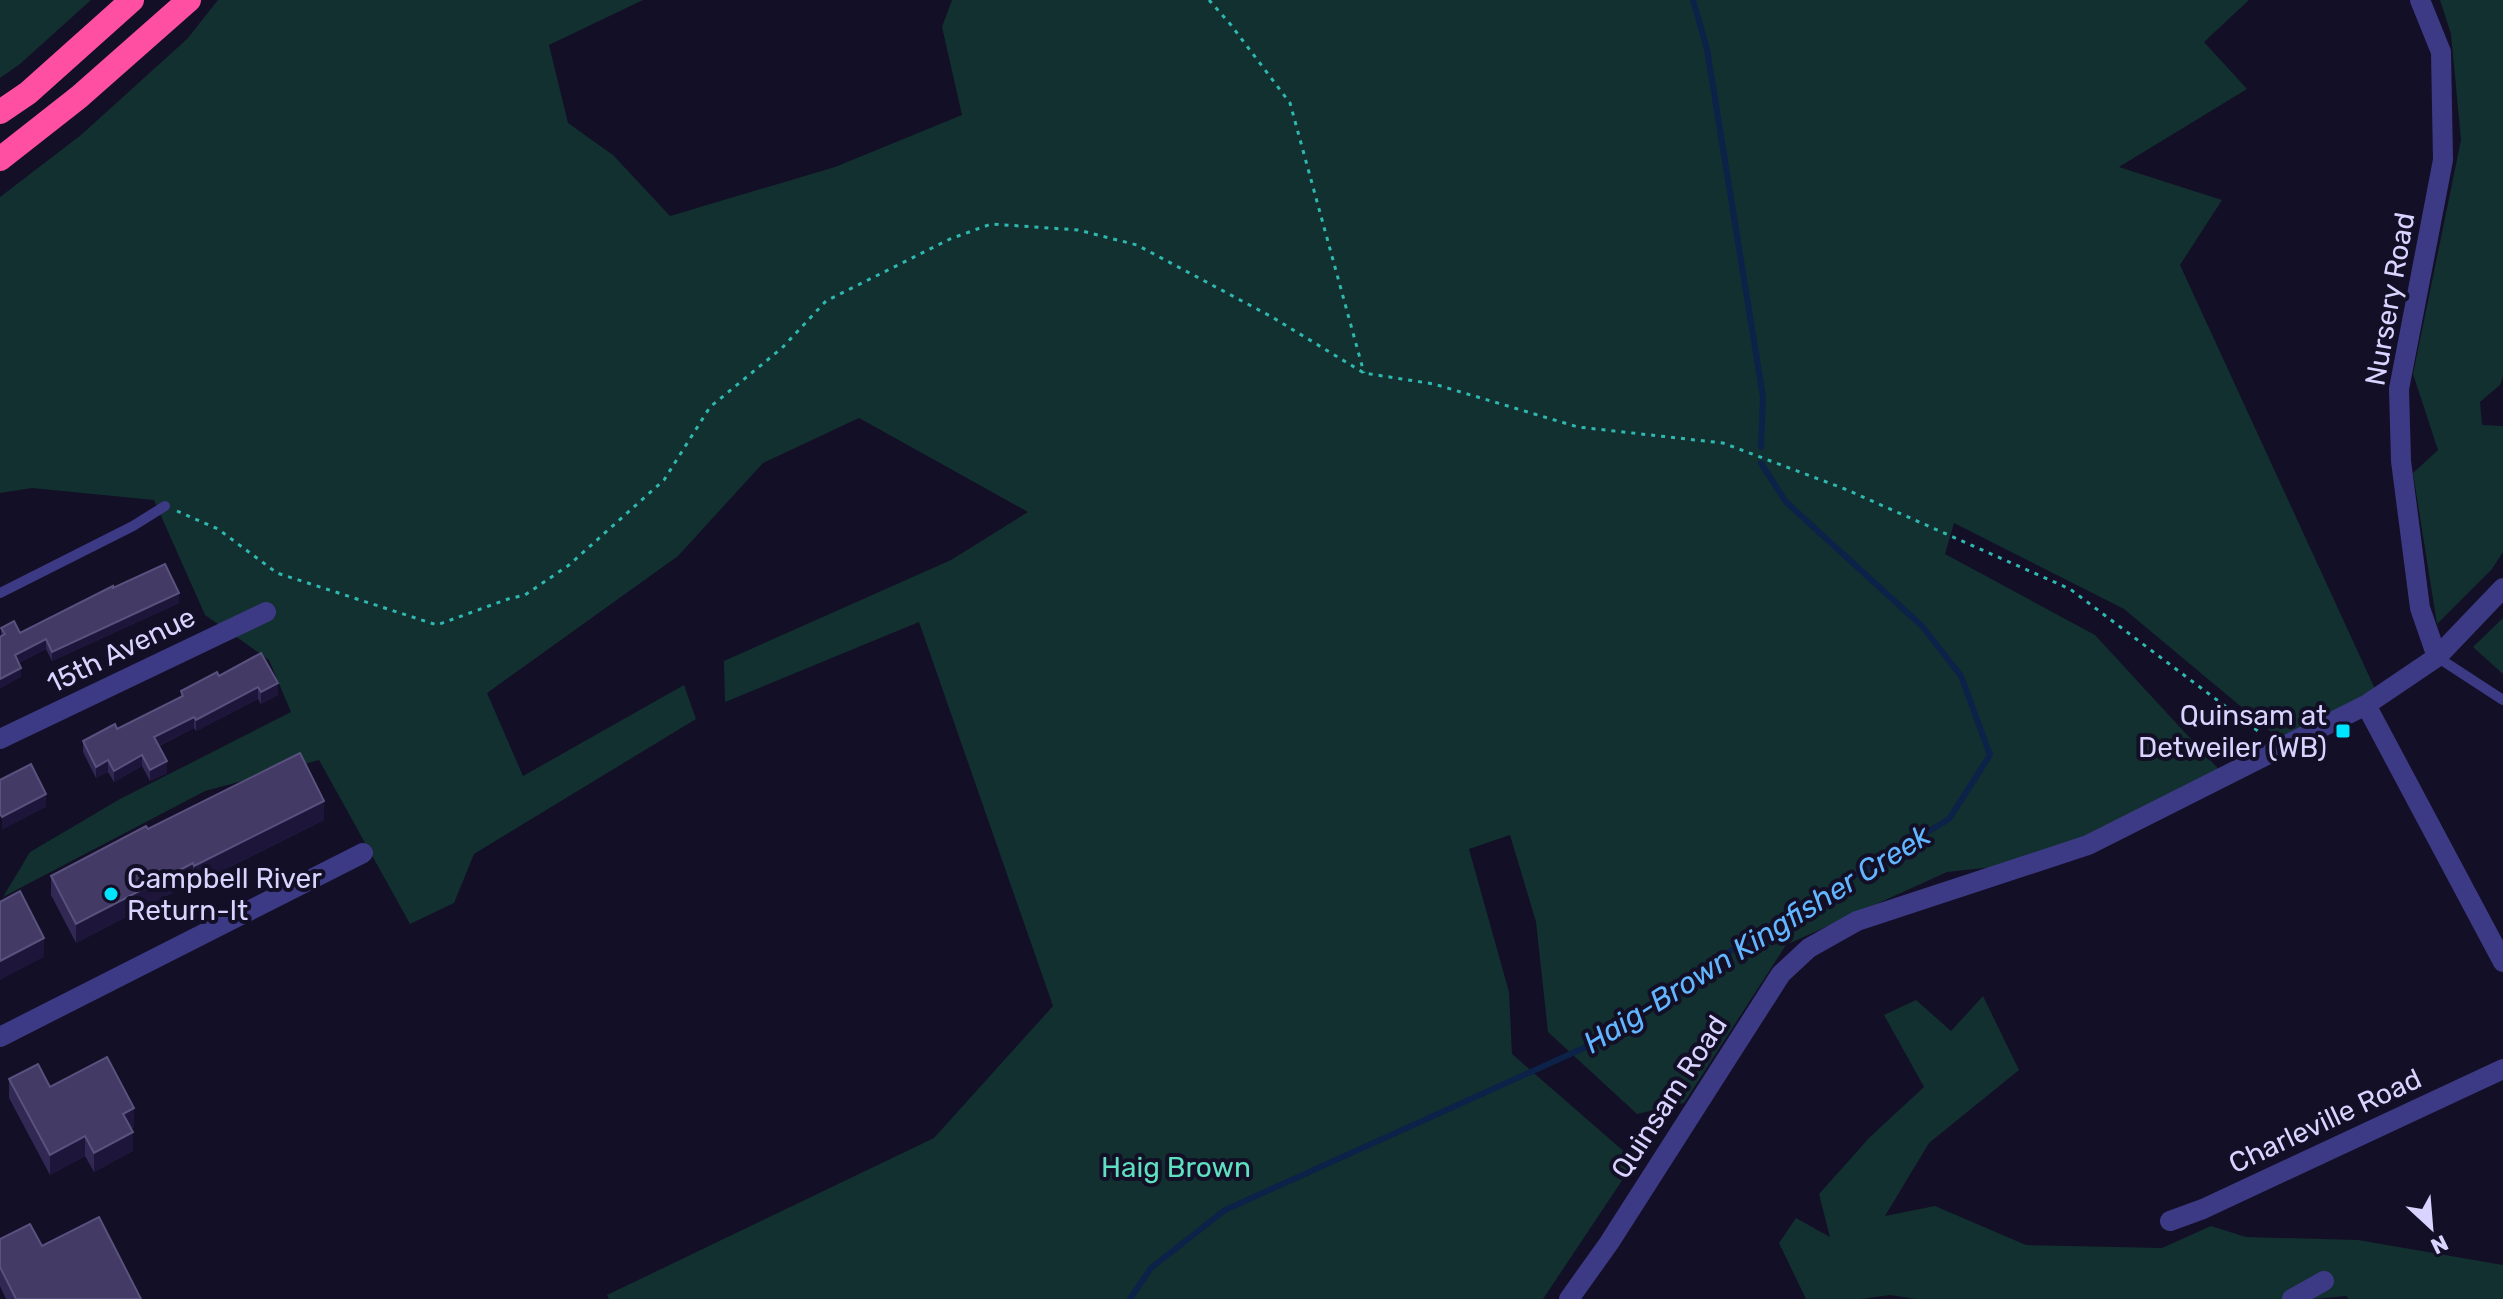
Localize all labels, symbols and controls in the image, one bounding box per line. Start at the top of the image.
street label: Nursery Road [2359,210,2421,388]
street label: 15th Avenue [41,600,201,700]
place label: Quinsam at Detweiler (WB) [2138,699,2327,764]
marker: Quinsam at Detweiler (WB) [2334,722,2352,740]
water label: Haig-Brown Kingfisher Creek [1577,817,1938,1061]
place label: Campbell River Return-It [127,862,322,927]
marker: Campbell River Return-It [102,885,120,903]
street label: Quinsam Road [1604,1009,1734,1185]
street label: Charleville Road [2224,1062,2426,1180]
park label: Haig Brown [1101,1151,1251,1184]
north arrow [2391,1187,2471,1267]
text: N [2427,1229,2453,1260]

